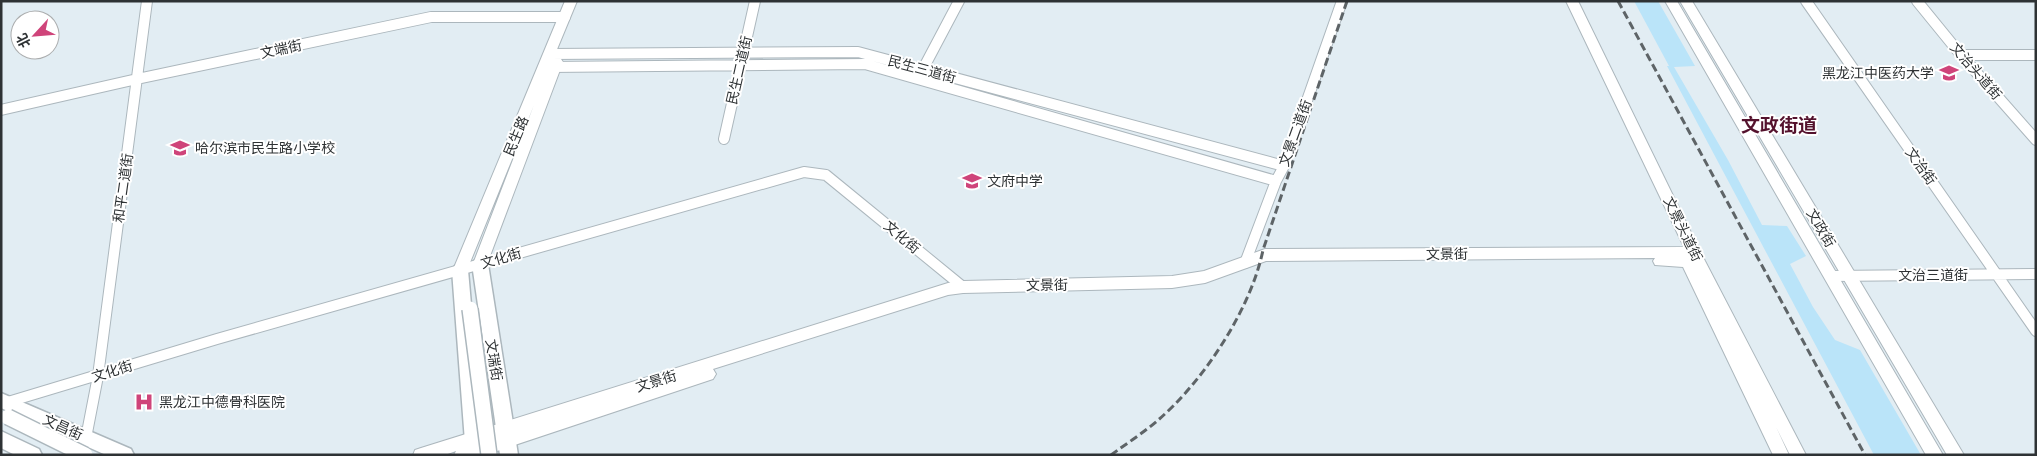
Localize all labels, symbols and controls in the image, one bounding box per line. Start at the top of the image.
north arrow [10,10,60,60]
text: 北 [11,30,35,51]
street label: 民生二道街 [721,34,757,106]
street label: 文端街 [258,35,304,63]
street label: 文治头道街 [1945,38,2007,104]
street label: 民生三道街 [886,50,958,88]
school or university icon: 黑龙江中医药大学 [1938,62,1960,84]
place label: 黑龙江中医药大学 [1822,63,1934,83]
street label: 文景二道街 [1274,97,1316,169]
district label: 文政街道 [1741,112,1817,139]
street label: 民生路 [499,113,533,159]
school or university icon: 哈尔滨市民生路小学校 [169,137,191,159]
place label: 哈尔滨市民生路小学校 [195,138,335,158]
street label: 文治街 [1901,143,1941,189]
street label: 和平二道街 [108,152,138,224]
school or university icon: 文府中学 [961,170,983,192]
place label: 文府中学 [987,171,1043,191]
street label: 文景头道街 [1659,193,1707,265]
street label: 文政街 [1802,205,1840,251]
street label: 文化街 [879,216,925,258]
street label: 文化街 [478,243,524,273]
street label: 文景街 [1426,244,1468,264]
street label: 文治三道街 [1898,265,1968,285]
street label: 文景街 [1026,275,1068,295]
street label: 文瑞街 [481,338,507,382]
street label: 文化街 [89,355,135,387]
street label: 文景街 [633,365,679,397]
hospital icon: 黑龙江中德骨科医院 [133,391,155,413]
place label: 黑龙江中德骨科医院 [159,392,285,412]
street label: 文昌街 [40,409,86,445]

